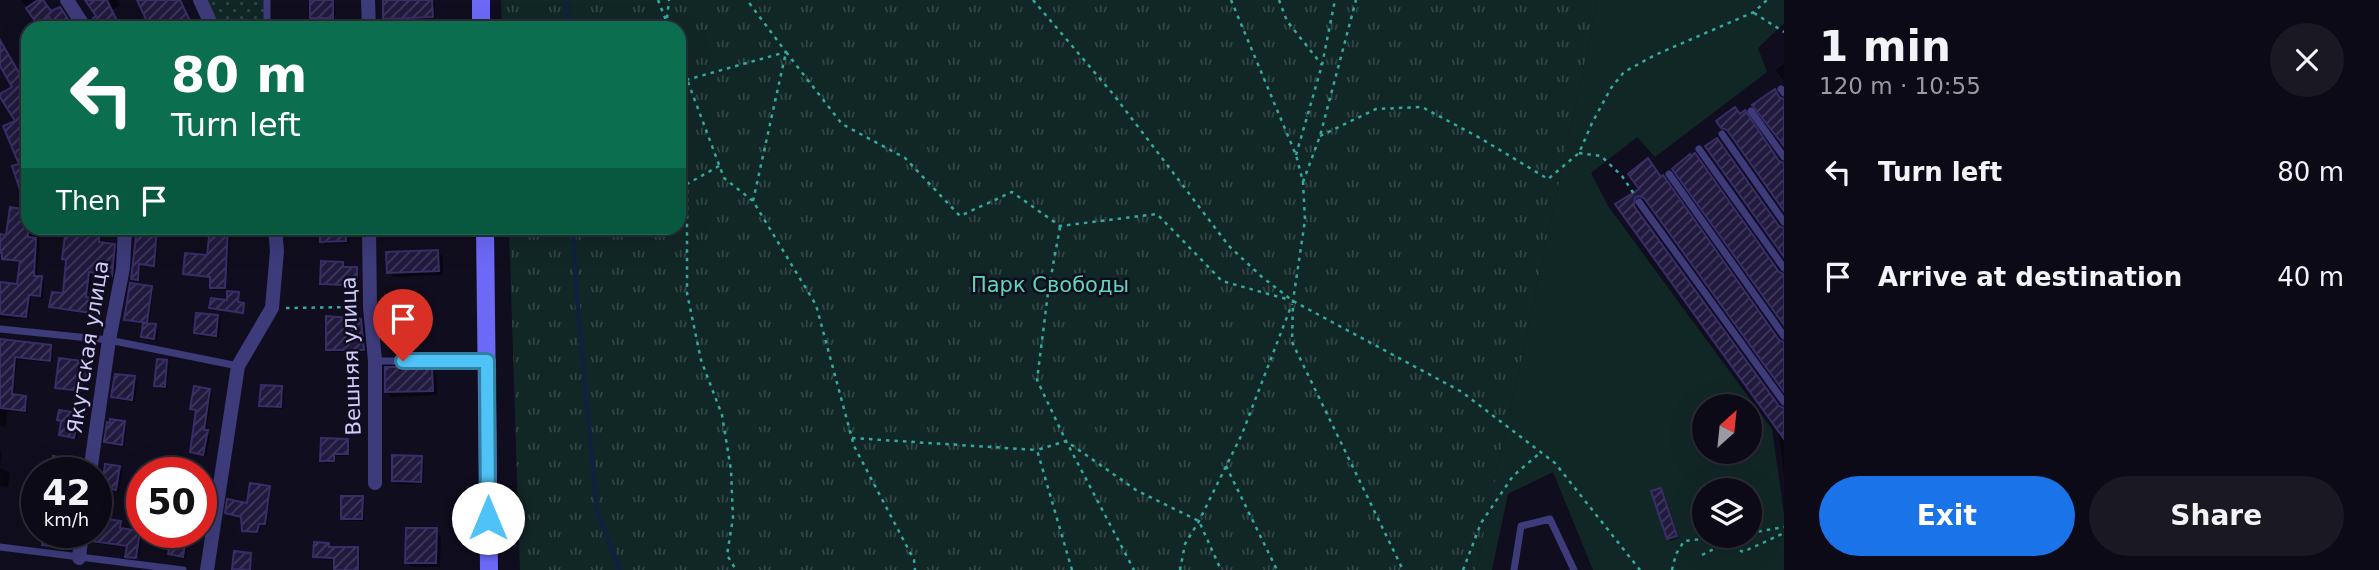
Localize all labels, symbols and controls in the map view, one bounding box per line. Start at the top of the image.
text: 1 min [1819,22,1951,71]
button: close [2270,23,2344,97]
text: 80 m [171,47,307,104]
icon: left [56,49,147,140]
text: 120 m · 10:55 [1819,73,1981,99]
text: Turn left [171,106,301,144]
icon: left [1819,153,1857,191]
text: Turn left [1878,157,2002,187]
text: 80 m [2277,157,2344,187]
icon: arrive [135,182,173,220]
text: Then [56,186,121,216]
icon: arrive [1819,258,1857,296]
street label: Якутская улица [62,259,114,435]
text: Arrive at destination [1878,262,2182,292]
text: 40 m [2277,262,2344,292]
park label: Парк Свободы [971,273,1129,297]
street label: Вешняя улица [336,276,366,436]
pin [373,289,433,361]
icon: arrive [384,300,422,338]
north arrow [1692,394,1762,464]
map controls [1692,394,1762,548]
speed limit sign: 50 [126,457,217,548]
text: 42 [42,473,91,513]
button: Exit [1819,476,2075,556]
button: Share [2089,476,2344,556]
button: layers [1692,478,1762,548]
position arrow [451,481,525,555]
text: km/h [44,509,89,530]

